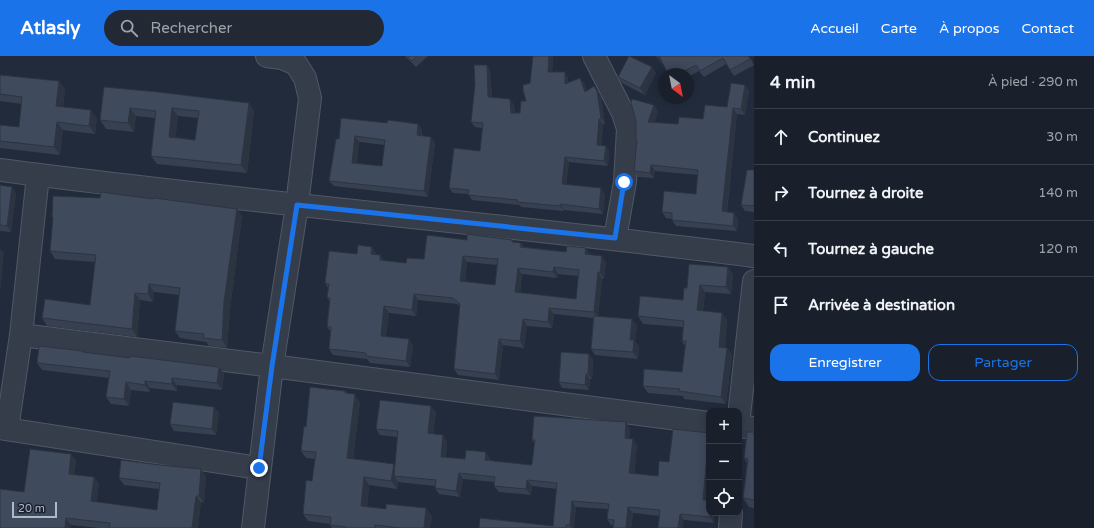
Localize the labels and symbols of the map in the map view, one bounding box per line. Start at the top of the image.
north arrow [658,68,694,104]
route start [615,173,633,191]
route end [250,459,268,477]
scale bar [12,500,57,519]

